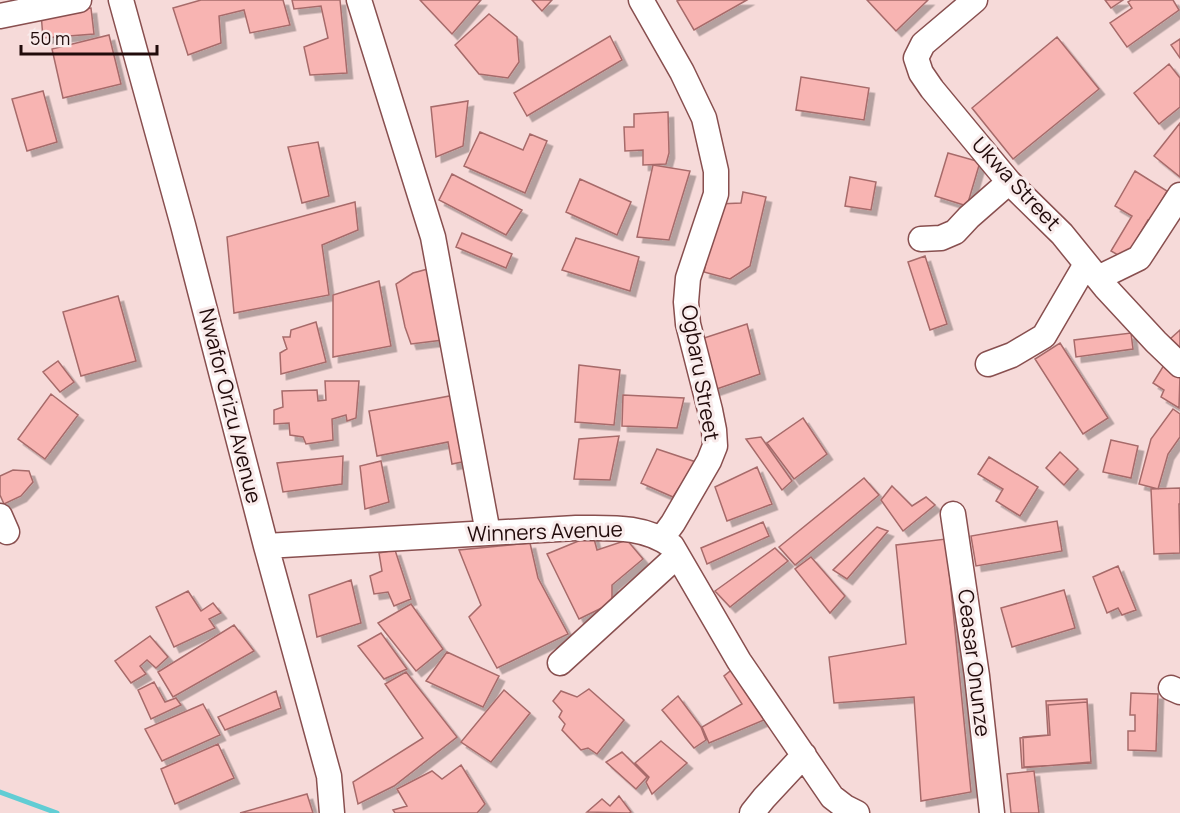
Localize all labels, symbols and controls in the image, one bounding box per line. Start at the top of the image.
scale bar [21,18,158,56]
text: 50 m [30,26,70,50]
street label: Ukwa Street [966,131,1067,236]
street label: Ogbaru Street [675,303,727,443]
street label: Nwafor Orizu Avenue [193,305,269,506]
street label: Winners Avenue [467,514,623,548]
street label: Ceasar Onunze [952,588,998,738]

